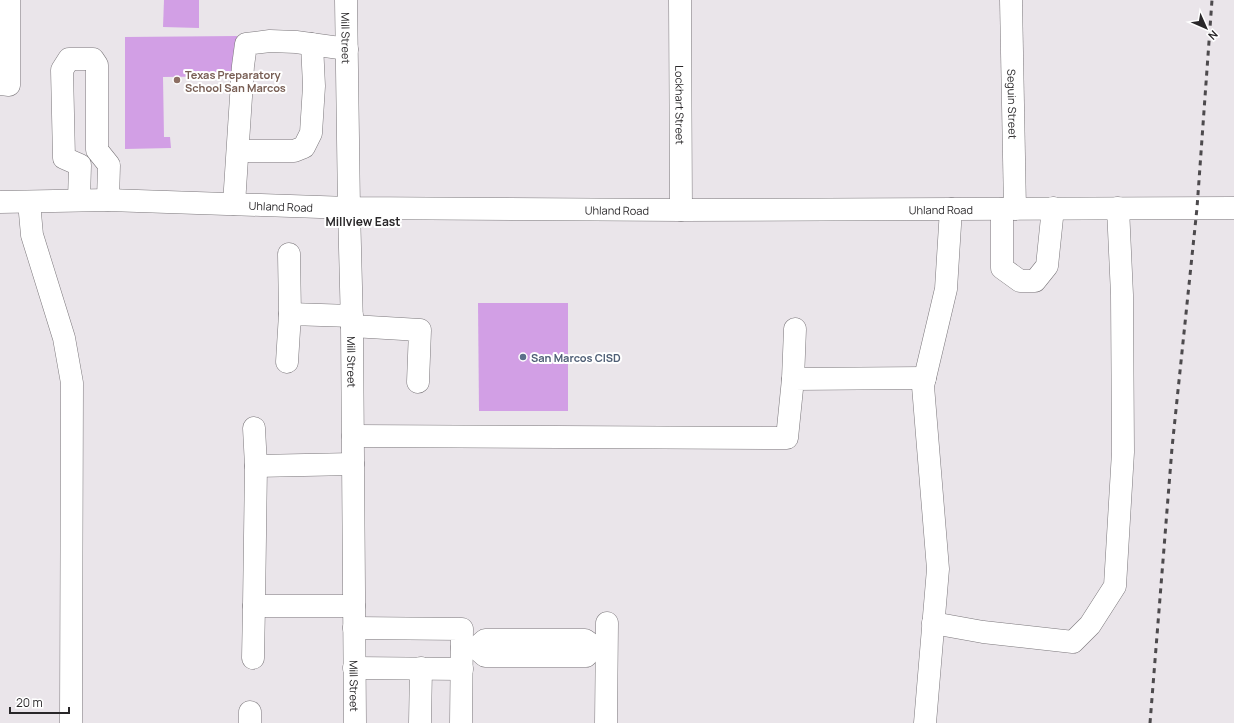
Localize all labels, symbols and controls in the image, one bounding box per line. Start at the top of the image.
north arrow [1186,8,1226,48]
street label: Mill Street [339,12,354,64]
text: N [1205,27,1222,44]
street label: Lockhart Street [673,65,688,145]
place label: Texas Preparatory School San Marcos [185,67,286,95]
street label: Seguin Street [1005,69,1021,139]
marker: Texas Preparatory School San Marcos [172,75,182,85]
street label: Uhland Road [248,197,313,214]
street label: Uhland Road [909,201,973,217]
street label: Uhland Road [585,202,649,217]
district label: Millview East [325,213,401,230]
street label: Mill Street [345,336,360,388]
place label: San Marcos CISD [531,350,621,365]
marker: San Marcos CISD [518,352,528,362]
street label: Mill Street [347,660,362,712]
scale bar [10,689,69,715]
text: 20 m [16,694,43,711]

